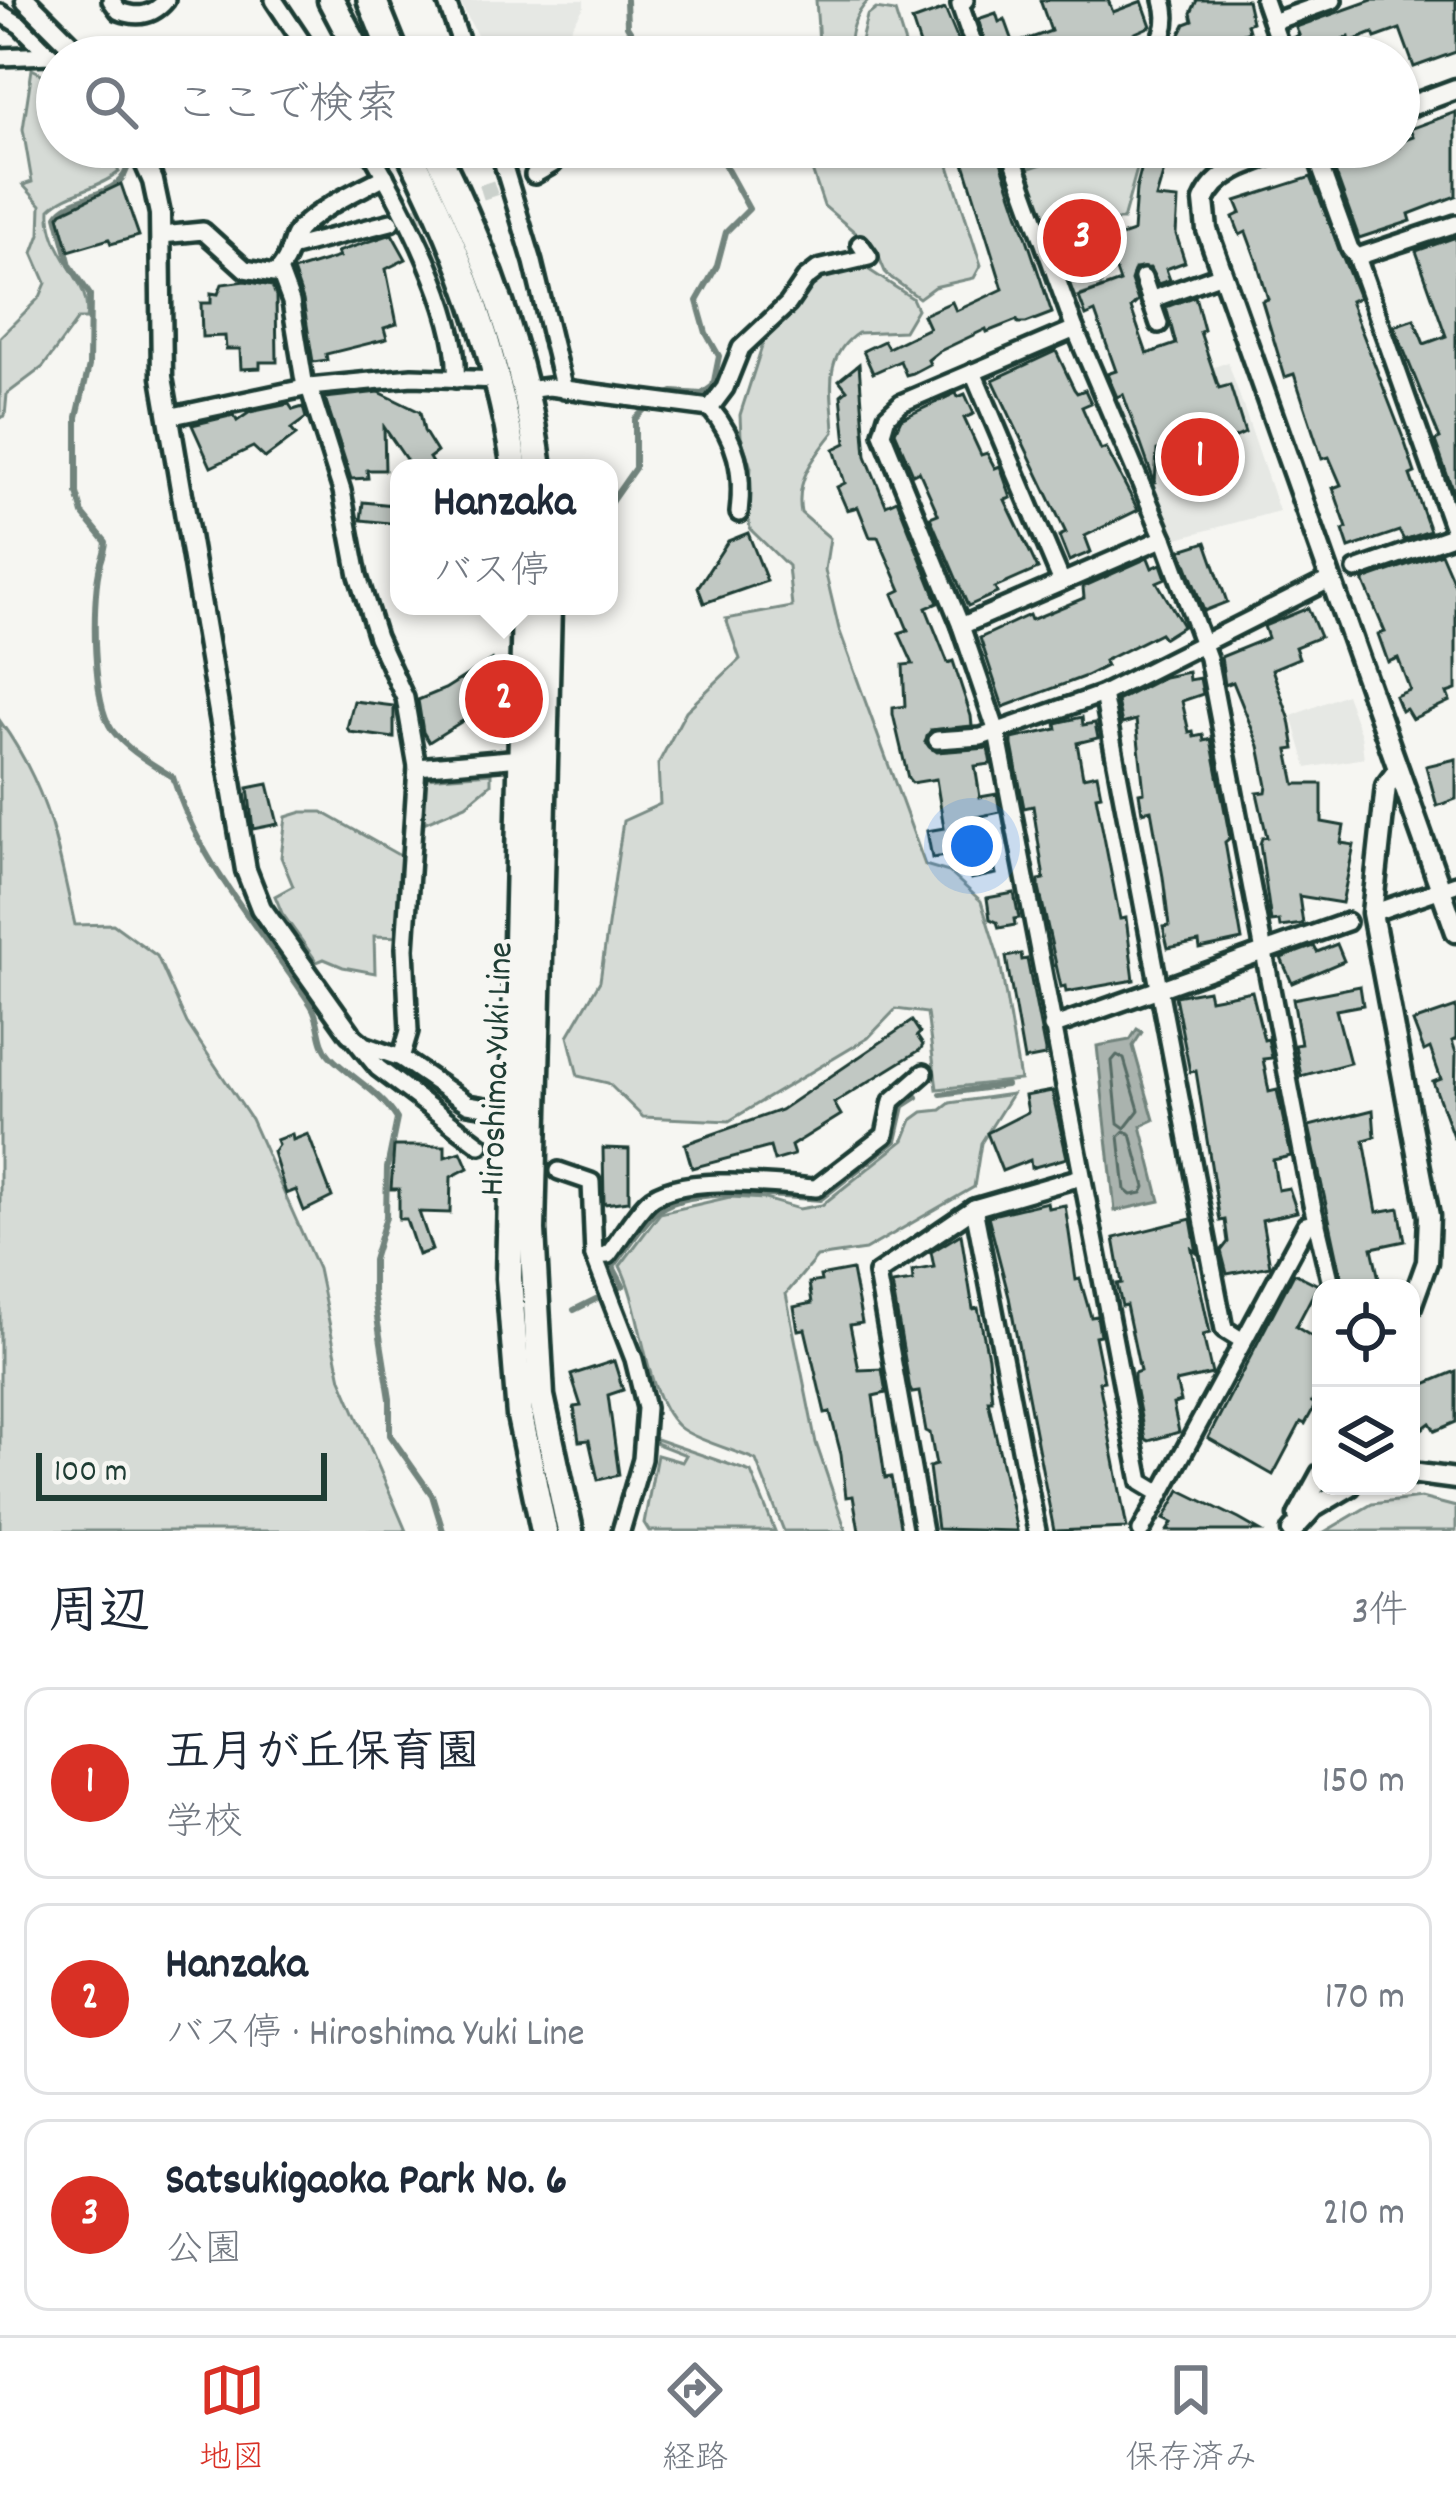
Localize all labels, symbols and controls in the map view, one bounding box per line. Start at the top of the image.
search box [36,36,1420,168]
icon: search [78,69,144,135]
text: ここで検索 [174,76,399,140]
pin: 3 [1043,193,1121,283]
pin: 1 [1161,412,1239,502]
popup [390,459,618,615]
text: Hanzaka [433,473,575,537]
text: バス停 [433,547,550,602]
pin: 2 [465,654,543,744]
your location [942,816,1002,876]
street label: Hiroshima Yuki Line [469,941,529,1197]
map controls [1312,1279,1420,1495]
button: locate [1312,1279,1420,1387]
button: layers [1312,1387,1420,1495]
scale bar [36,1447,327,1500]
text: 100 m [54,1450,127,1497]
text: 周辺 [48,1580,150,1652]
text: 3件 [1352,1587,1408,1642]
text: 五月が丘保育園 [165,1724,480,1788]
text: 1 [86,1756,94,1811]
text: 150 m [1321,1756,1405,1811]
text: 学校 [165,1798,243,1853]
text: Hanzaka [165,1935,308,1999]
text: 2 [81,1972,99,2027]
text: 170 m [1325,1972,1405,2027]
text: バス停 · Hiroshima Yuki Line [165,2009,585,2064]
text: Satsukigaoka Park No. 6 [165,2151,567,2215]
text: 3 [81,2188,99,2243]
text: 210 m [1322,2188,1405,2243]
text: 公園 [165,2225,243,2280]
tab: 地図 [199,2357,265,2484]
tab: 経路 [662,2357,728,2484]
tab: 保存済み [1125,2357,1257,2484]

